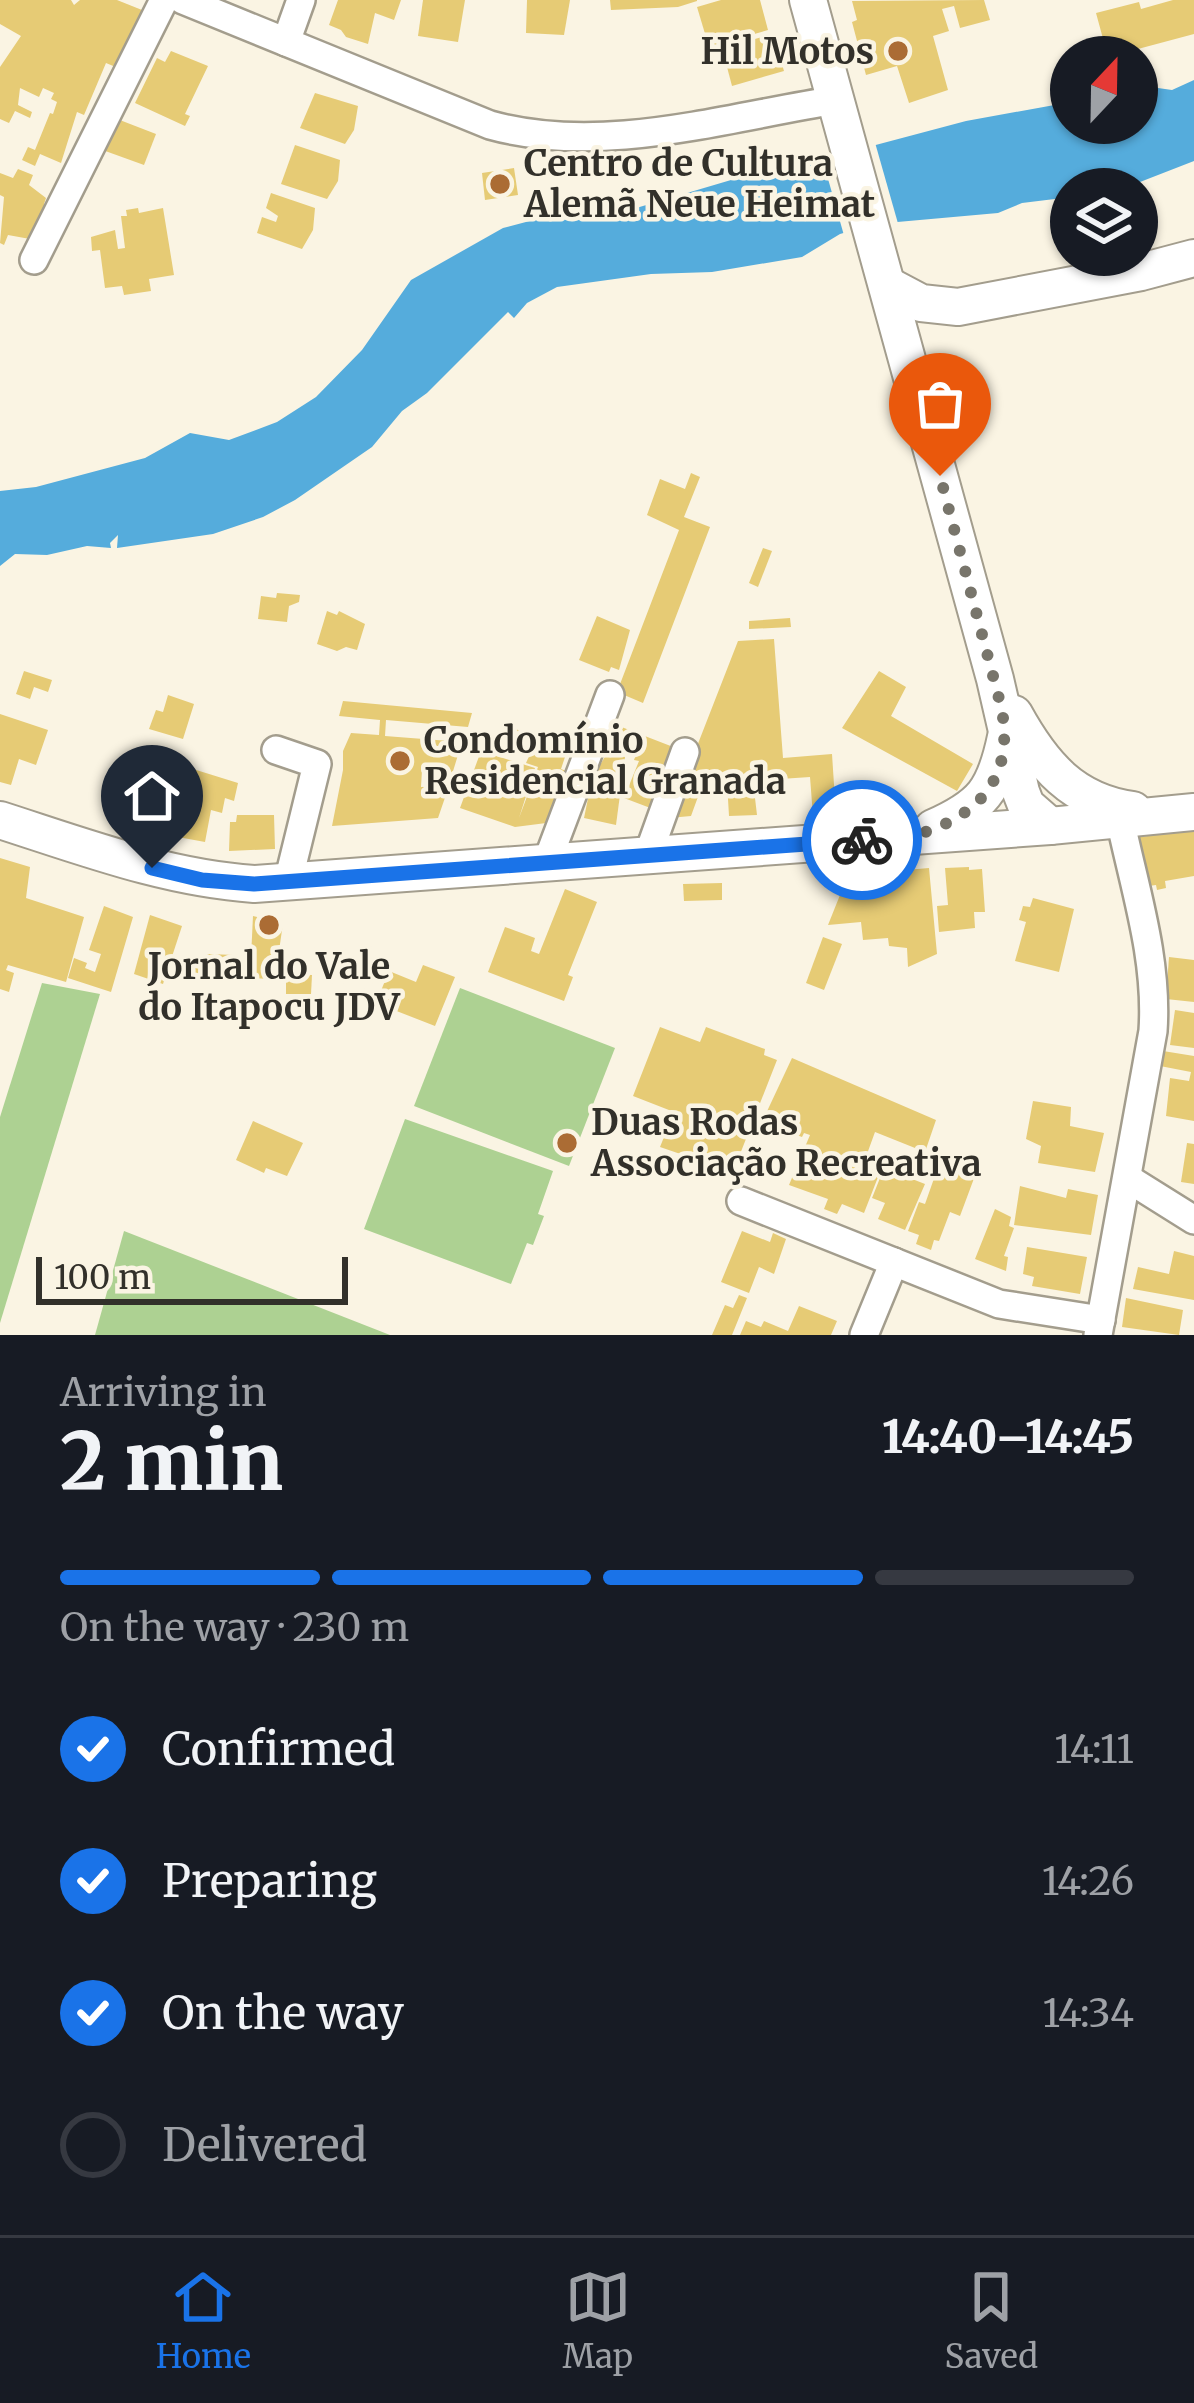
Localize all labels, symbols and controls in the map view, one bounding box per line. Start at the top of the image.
place label: Hil Motos [701,29,874,74]
north arrow [1050,36,1158,144]
map controls [1050,36,1158,276]
marker: Hil Motos [885,38,911,64]
place label: Centro de Cultura Alemã Neue Heimat [523,141,876,227]
button: layers [1050,168,1158,276]
marker: Centro de Cultura Alemã Neue Heimat [487,171,513,197]
pin [889,353,991,476]
icon: bag [907,371,973,437]
place label: Condomínio Residencial Granada [424,718,786,804]
pin [101,745,203,868]
marker: Condomínio Residencial Granada [387,748,413,774]
icon: home [119,763,185,829]
courier [802,780,922,900]
icon: bike [829,807,895,873]
marker: Jornal do Vale do Itapocu JDV [256,912,282,938]
place label: Jornal do Vale do Itapocu JDV [138,944,401,1030]
place label: Duas Rodas Associação Recreativa [590,1100,982,1186]
marker: Duas Rodas Associação Recreativa [554,1130,580,1156]
scale bar [36,1251,348,1304]
text: 100 m [54,1257,151,1298]
text: Arriving in [60,1368,267,1417]
text: 14:40–14:45 [882,1409,1134,1465]
text: 2 min [60,1413,283,1511]
text: On the way · 230 m [60,1603,409,1652]
icon: check [60,1716,126,1782]
text: Confirmed [162,1721,395,1777]
text: 14:11 [1054,1725,1134,1774]
icon: check [60,1848,126,1914]
text: Preparing [162,1853,377,1909]
text: 14:26 [1042,1857,1134,1906]
icon: check [60,1980,126,2046]
text: On the way [162,1985,404,2041]
text: 14:34 [1042,1989,1134,2038]
text: Delivered [162,2117,367,2173]
tab: Home [156,2264,251,2377]
tab: Map [563,2264,633,2377]
tab: Saved [945,2264,1038,2377]

